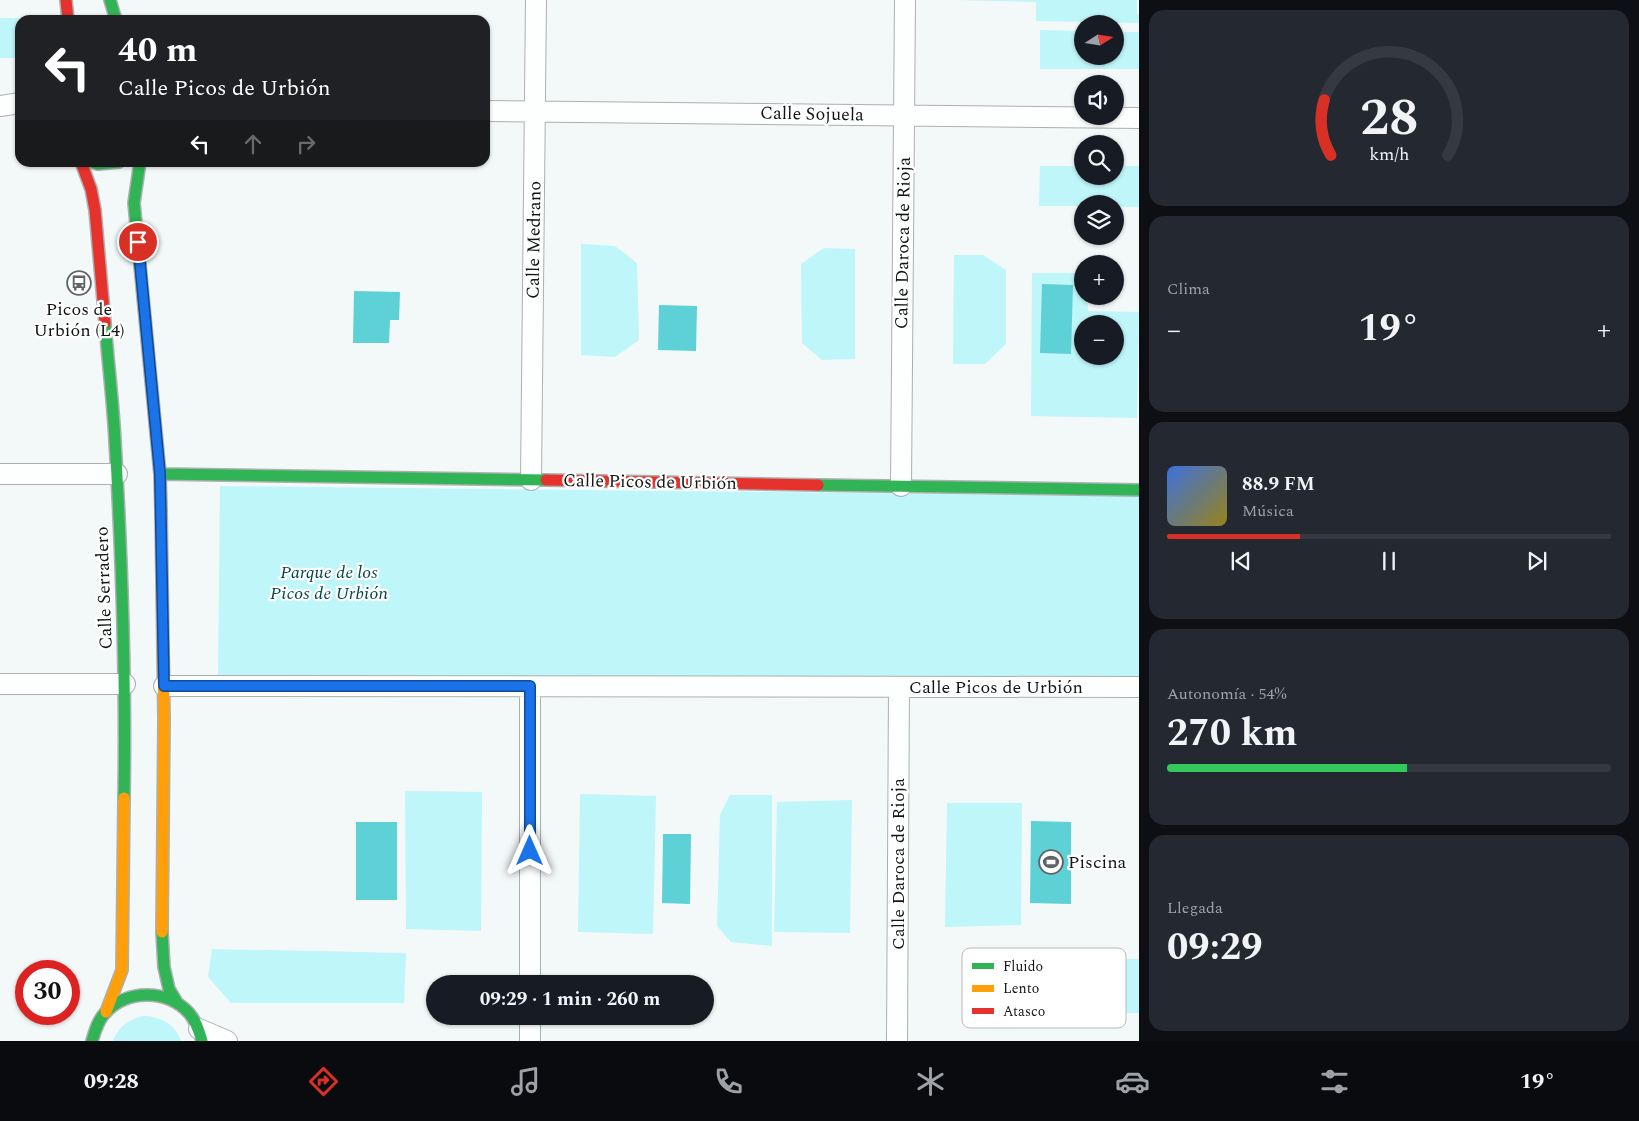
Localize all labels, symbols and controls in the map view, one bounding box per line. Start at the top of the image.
north arrow [1074,15,1124,65]
map controls [1074,15,1124,365]
text: 40 m [118,24,198,77]
icon: left [35,35,100,100]
text: Calle Picos de Urbión [118,72,330,105]
button: sound [1074,75,1124,125]
text: 28 [1360,79,1418,158]
street label: Calle Sojuela [760,100,864,128]
icon: left [186,130,214,158]
icon: ahead [239,130,267,158]
icon: right [292,130,320,158]
button: search [1074,135,1124,185]
text: km/h [1369,141,1409,168]
street label: Calle Daroca de Rioja [888,156,918,329]
street label: Calle Medrano [519,181,549,299]
button: layers [1074,195,1124,245]
pin [117,221,159,263]
icon: arrive [124,228,152,256]
button: + [1074,255,1124,305]
bus stop icon: Picos de Urbión (L4) [66,270,92,296]
text: Clima [1167,277,1210,301]
place label: Picos de Urbión (L4) [33,296,125,344]
text: 19° [1358,300,1420,358]
text: − [1167,309,1181,352]
text: + [1597,309,1611,352]
button: − [1074,315,1124,365]
street label: Calle Picos de Urbión [563,467,737,497]
text: 88.9 FM [1242,470,1315,499]
text: Música [1242,499,1294,523]
street label: Calle Serradero [88,526,120,650]
icon: previous [1227,547,1255,575]
icon: pause [1375,547,1403,575]
icon: next [1523,547,1551,575]
park label: Parque de los Picos de Urbión [270,559,388,607]
street label: Calle Picos de Urbión [909,674,1083,701]
text: Autonomía · 54% [1167,682,1286,706]
text: 270 km [1167,705,1298,763]
street label: Calle Daroca de Rioja [885,778,912,950]
position arrow [503,824,555,876]
sports icon: Piscina [1038,849,1064,875]
place label: Piscina [1068,849,1127,876]
text: Llegada [1167,896,1223,920]
text: 09:29 [1167,919,1262,977]
legend [962,948,1126,1028]
text: Fluido [1003,956,1043,977]
speed limit sign: 30 [15,960,80,1025]
text: Lento [1003,978,1039,999]
text: 09:29 · 1 min · 260 m [480,985,660,1014]
text: Atasco [1003,1001,1045,1022]
icon: directions [306,1064,341,1099]
icon: music [508,1064,543,1099]
icon: phone [711,1064,746,1099]
icon: climate [913,1064,948,1099]
icon: car [1115,1064,1150,1099]
icon: filters [1317,1064,1352,1099]
text: 09:28 [84,1065,139,1098]
text: 19° [1520,1065,1555,1098]

